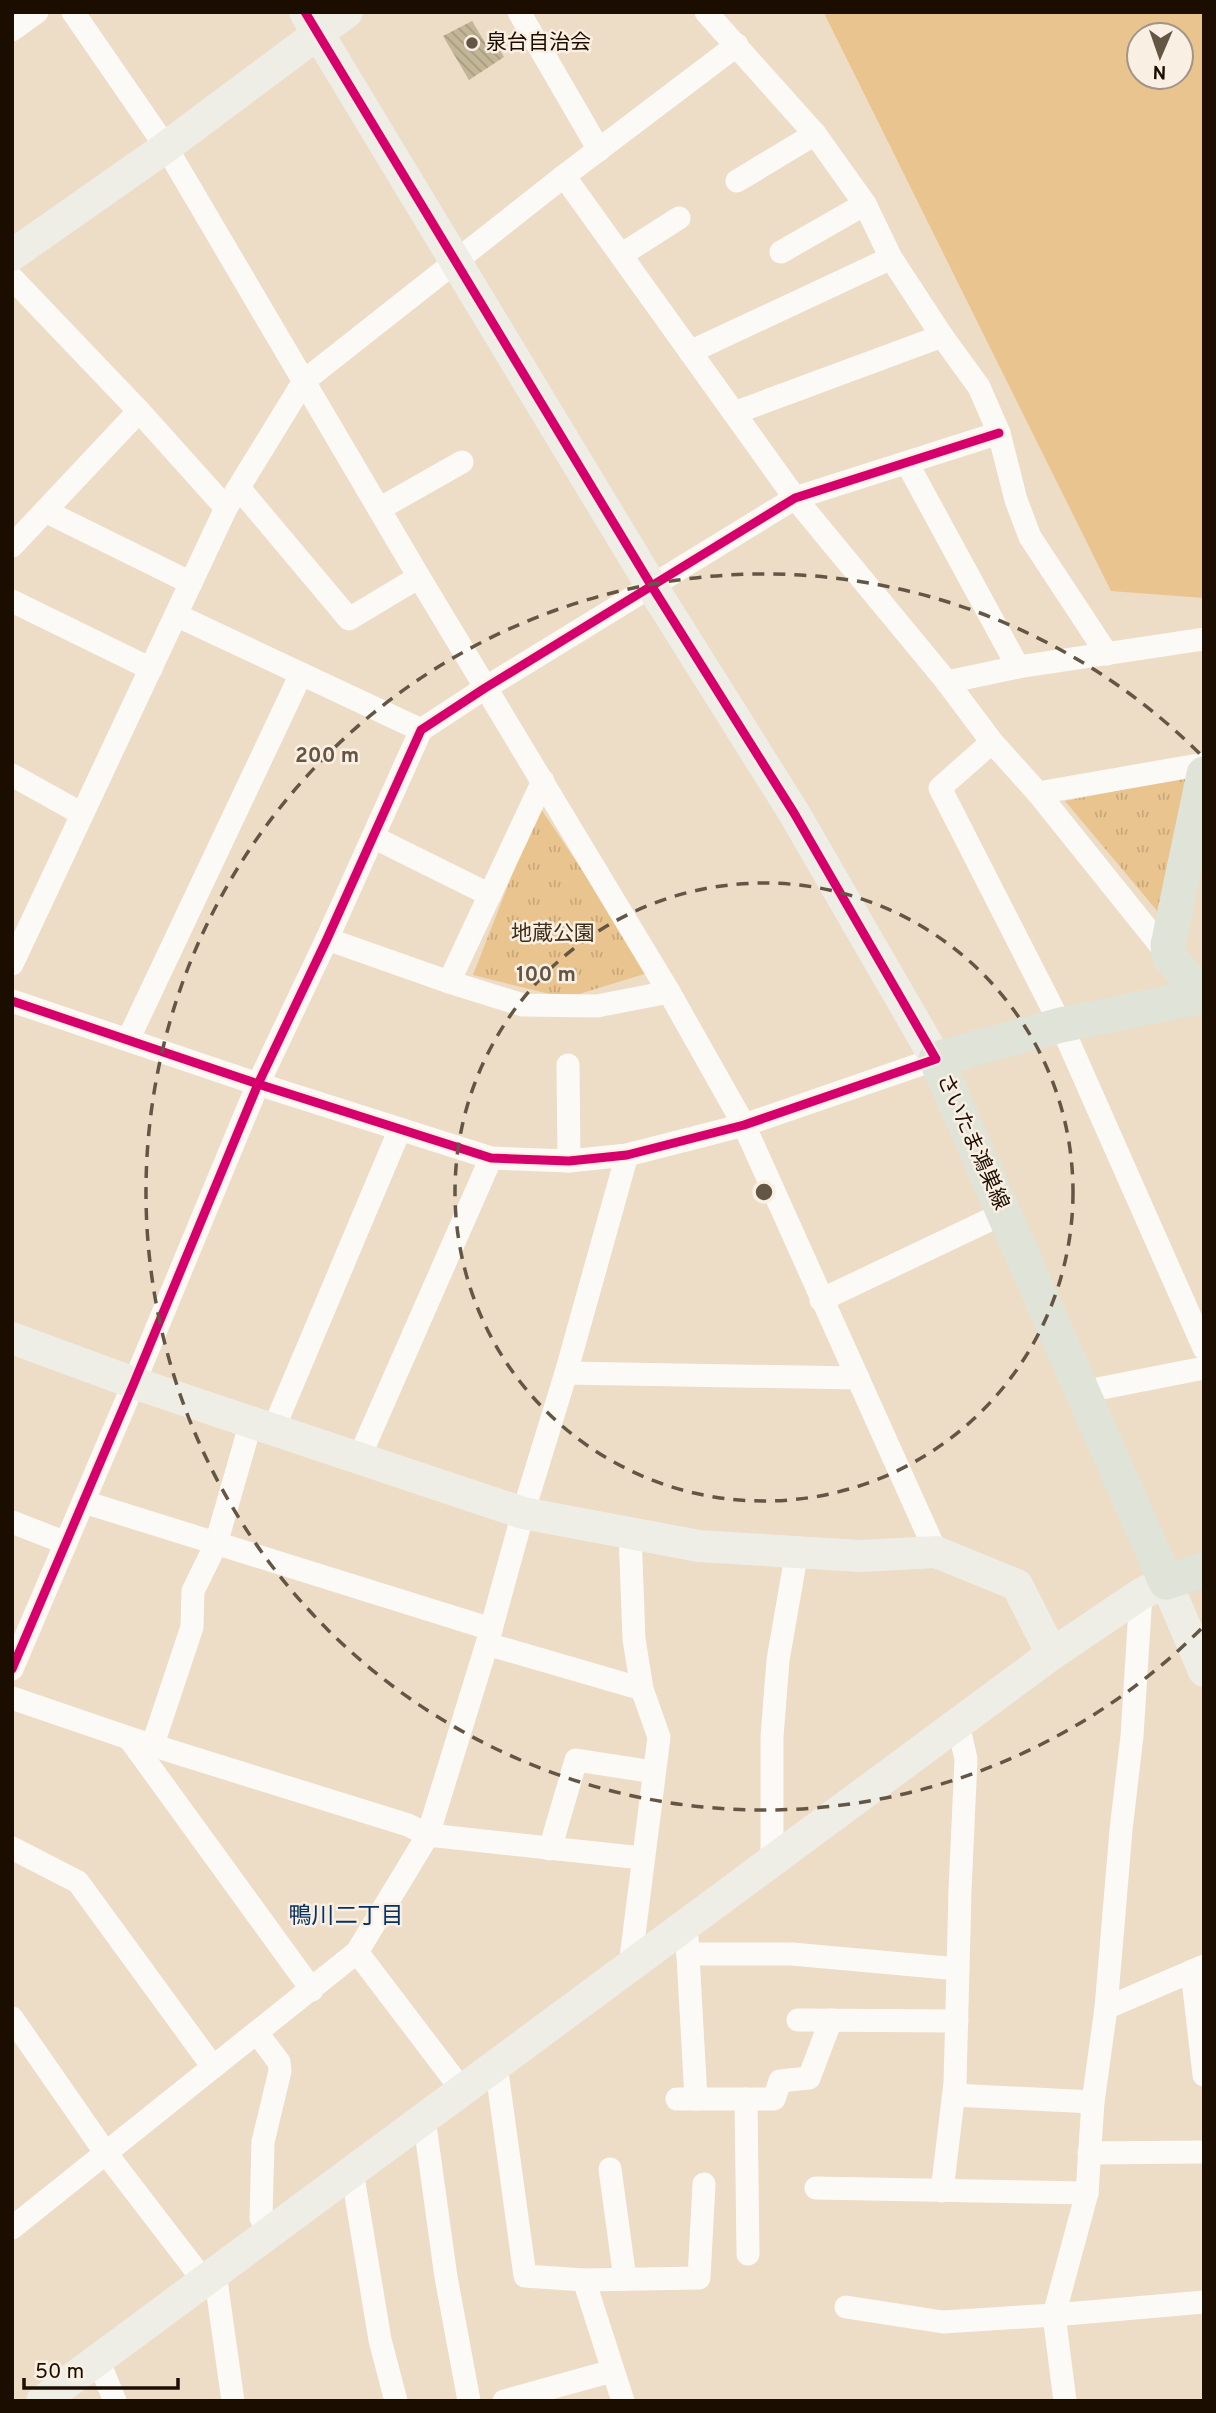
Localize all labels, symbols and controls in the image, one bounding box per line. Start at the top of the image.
north arrow [1125,21,1195,91]
place label: 泉台自治会 [486,30,591,57]
marker: 泉台自治会 [464,35,480,51]
text: N [1152,59,1167,83]
text: 200 m [295,743,359,770]
park label: 地蔵公園 [511,921,595,948]
text: 100 m [516,962,576,989]
street label: さいたま鴻巣線 [930,1070,1014,1214]
centre of rings [752,1180,776,1204]
district label: 鴨川二丁目 [289,1903,404,1932]
scale bar [24,2346,178,2390]
text: 50 m [35,2359,84,2386]

